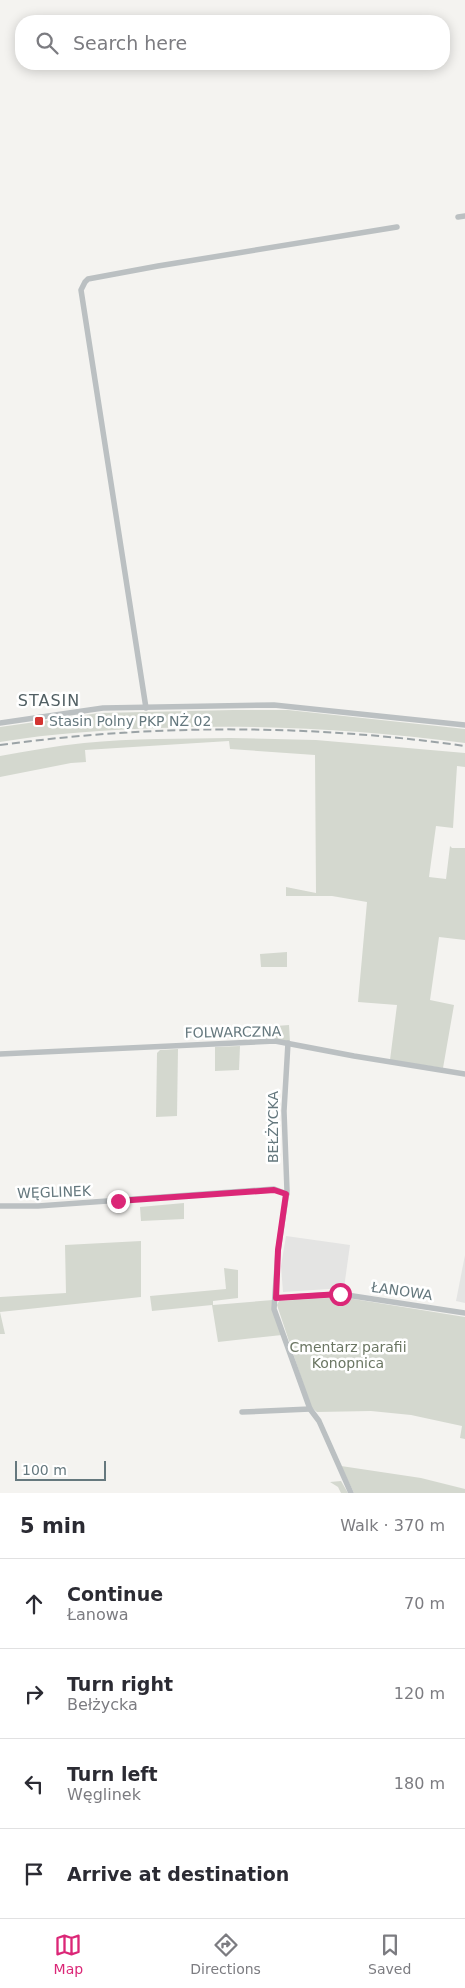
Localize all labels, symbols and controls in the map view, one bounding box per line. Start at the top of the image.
search box [15,15,450,70]
icon: search [33,29,61,57]
text: Search here [73,32,187,54]
district label: STASIN [18,691,80,710]
place label: Stasin Polny PKP NŻ 02 [49,712,211,729]
marker: Stasin Polny PKP NŻ 02 [33,715,45,727]
street label: FOLWARCZNA [185,1023,282,1041]
street label: BEŁŻYCKA [264,1091,281,1163]
street label: WĘGLINEK [17,1183,92,1201]
route end [107,1190,130,1213]
street label: ŁANOWA [369,1279,434,1303]
route start [329,1283,352,1306]
park label: Cmentarz parafii Konopnica [289,1339,407,1371]
scale bar [15,1458,106,1481]
text: 100 m [22,1462,67,1478]
text: 5 min [20,1514,86,1538]
text: Walk · 370 m [340,1516,445,1535]
text: Continue [67,1583,163,1605]
icon: ahead [20,1590,48,1618]
text: 70 m [404,1594,445,1613]
text: Łanowa [67,1605,129,1624]
text: Turn right [67,1673,173,1695]
icon: right [20,1680,48,1708]
text: 120 m [394,1684,445,1703]
text: Bełżycka [67,1695,138,1714]
text: Turn left [67,1763,158,1785]
icon: left [20,1770,48,1798]
text: 180 m [394,1774,445,1793]
text: Węglinek [67,1785,141,1804]
icon: arrive [20,1860,48,1888]
text: Arrive at destination [67,1863,289,1885]
tab: Map [54,1931,83,1977]
tab: Directions [190,1931,261,1977]
tab: Saved [368,1931,411,1977]

